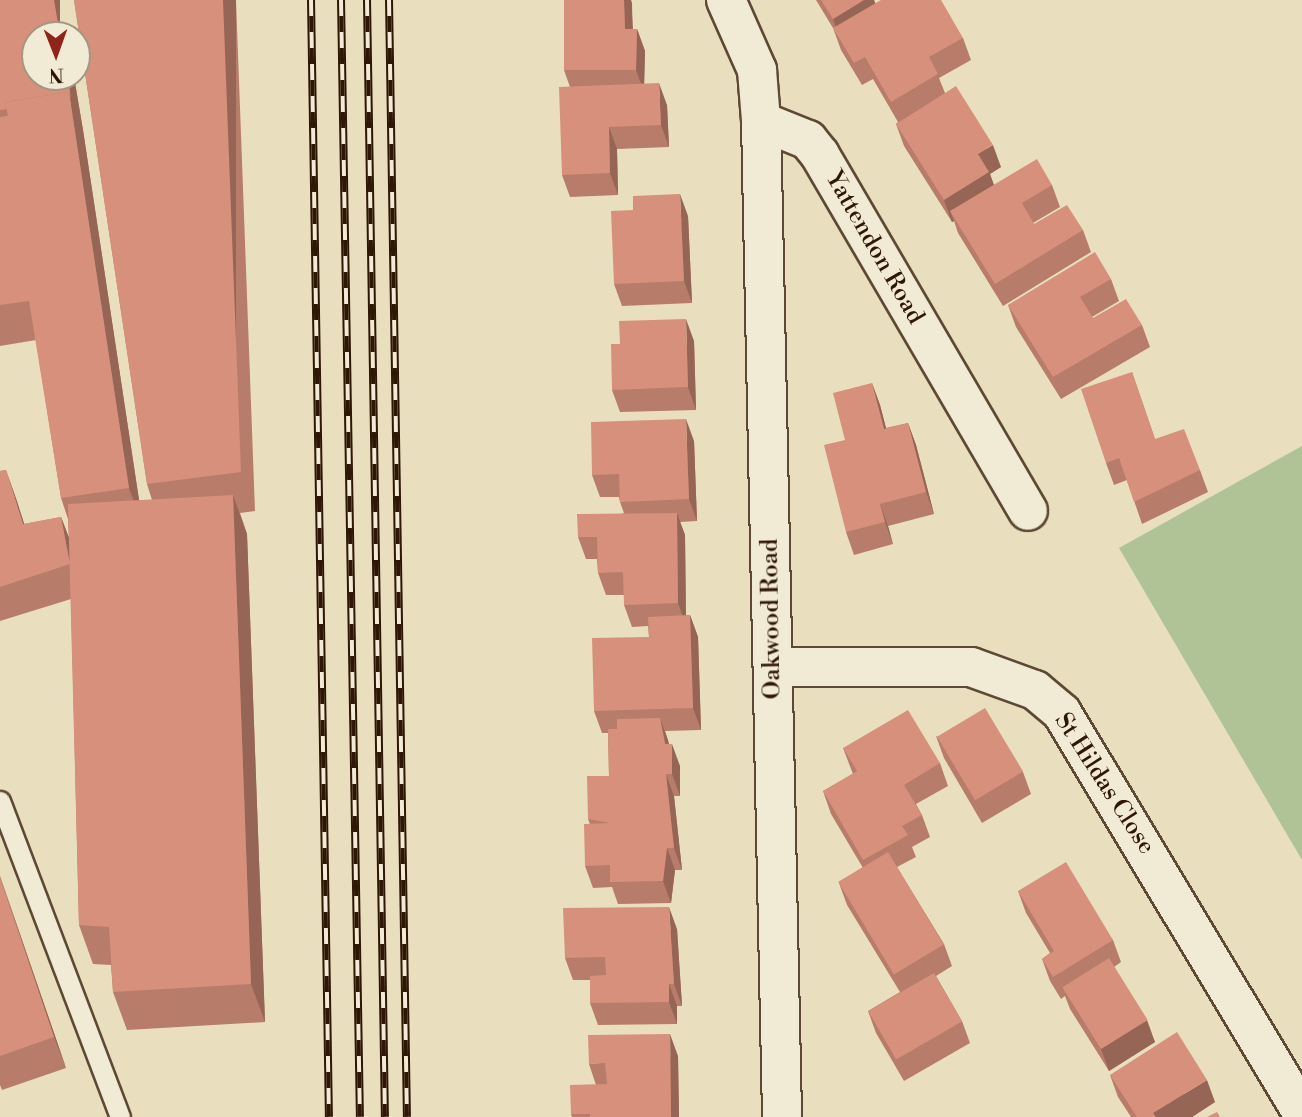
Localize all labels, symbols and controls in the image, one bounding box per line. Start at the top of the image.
north arrow [21,21,91,91]
text: N [49,63,64,87]
street label: Yattendon Road [819,166,929,330]
street label: Oakwood Road [756,538,788,700]
street label: St Hildas Close [1048,708,1160,860]

